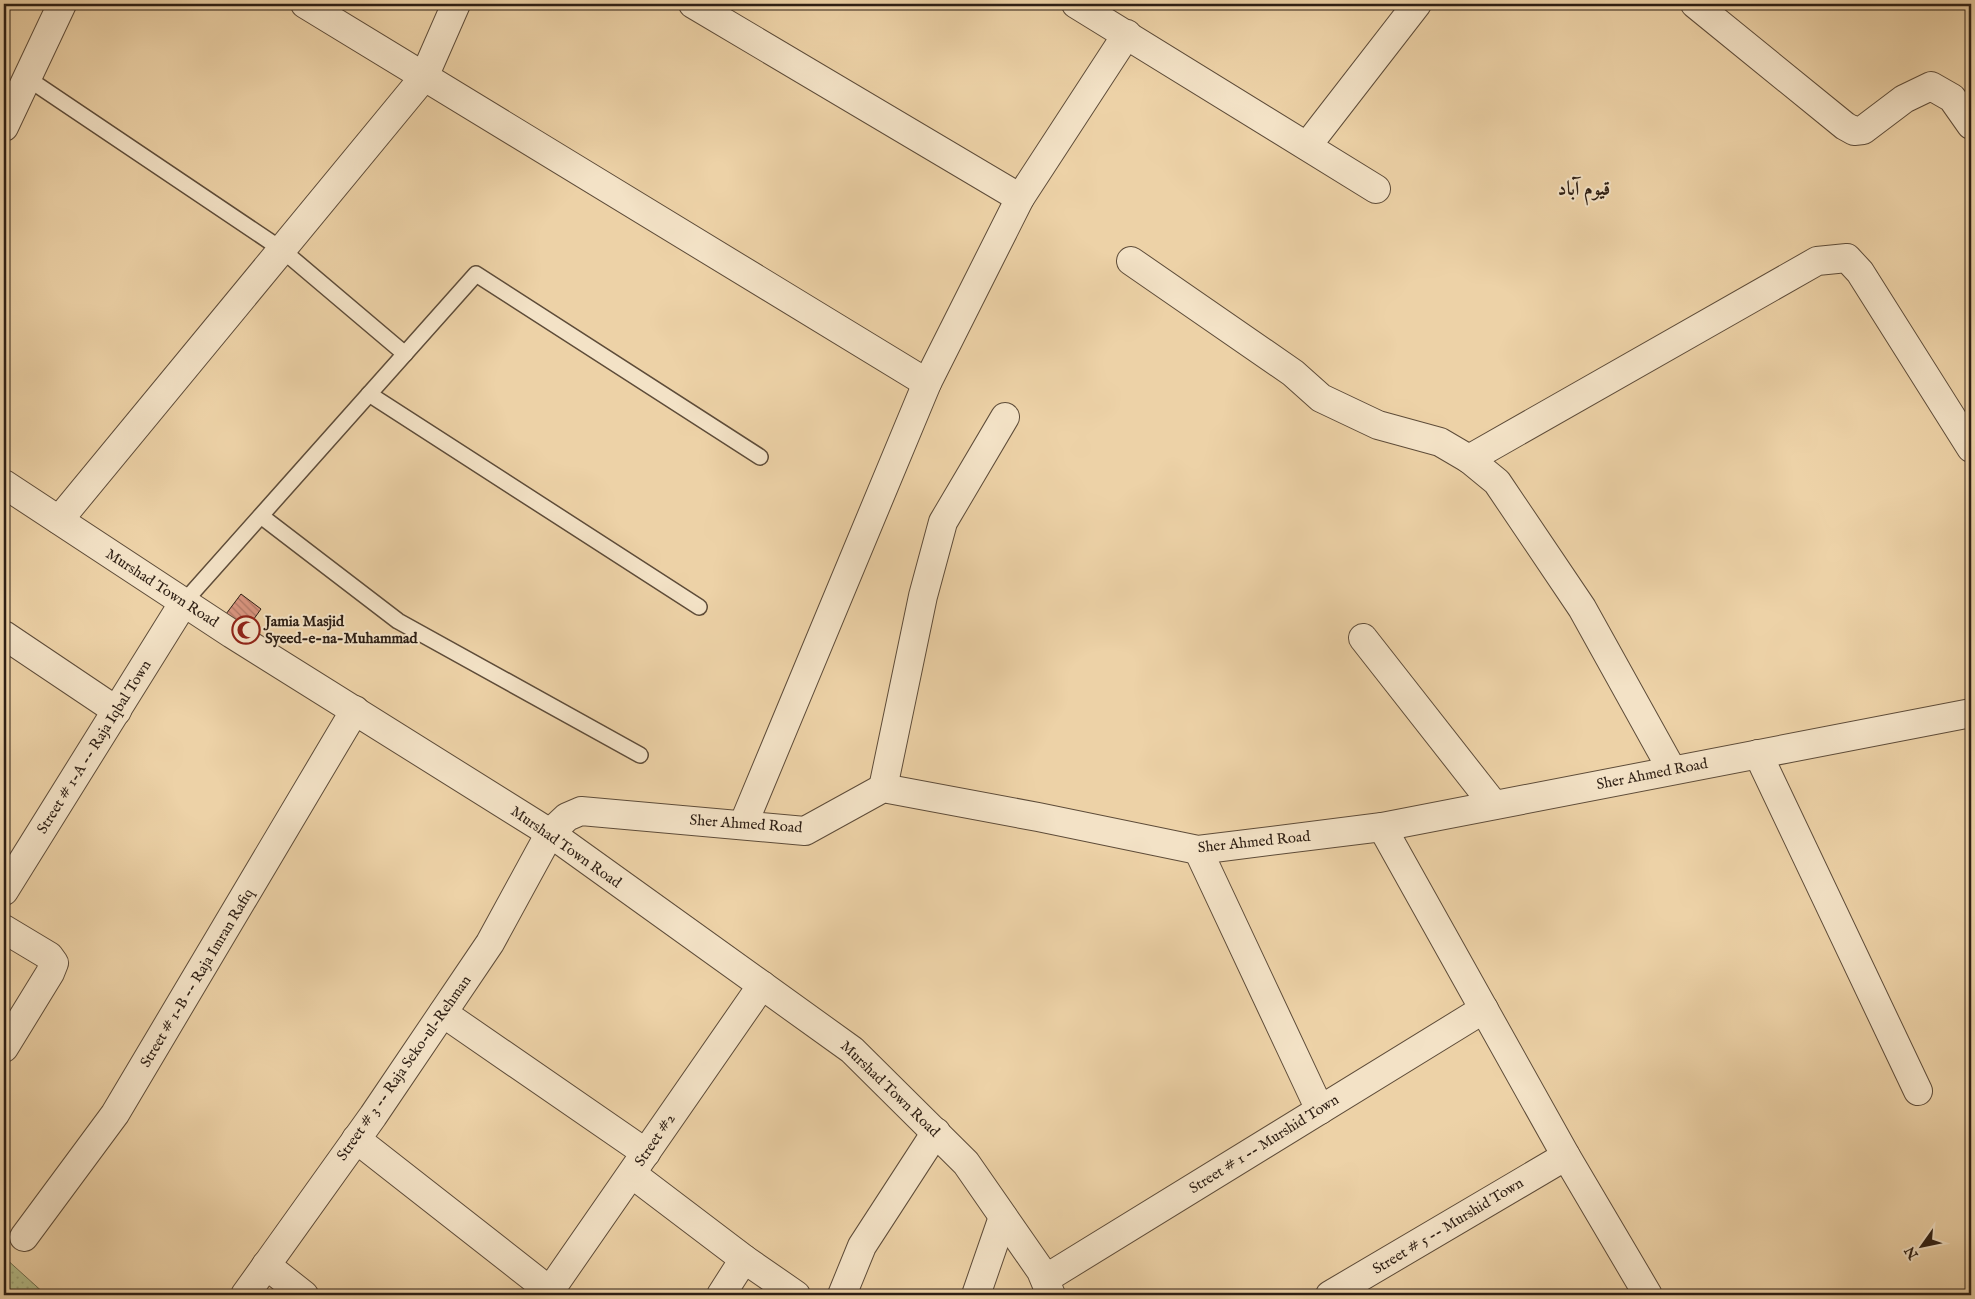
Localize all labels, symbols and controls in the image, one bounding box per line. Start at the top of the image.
district label: قیوم آباد [1558,176,1610,206]
street label: Murshad Town Road [102,544,223,632]
place label: Jamia Masjid Syeed-e-na-Muhammad [263,612,419,648]
mosque icon: Jamia Masjid Syeed-e-na-Muhammad [231,615,261,645]
street label: Street # 1-A -- Raja Iqbal Town [33,657,155,837]
street label: Sher Ahmed Road [1595,754,1710,794]
street label: Murshad Town Road [507,802,626,893]
street label: Sher Ahmed Road [689,811,804,837]
street label: Sher Ahmed Road [1197,827,1312,857]
street label: Street # 1-B -- Raja Imran Rafiq [136,885,258,1071]
street label: Street # 3 -- Raja Seko-ul-Rehman [333,972,475,1164]
street label: Murshad Town Road [836,1037,944,1142]
street label: Street # 1 -- Murshid Town [1186,1090,1342,1198]
street label: Street #2 [630,1110,680,1170]
street label: Street # 5 -- Murshid Town [1369,1173,1527,1279]
north arrow [1898,1222,1948,1272]
text: N [1901,1243,1923,1263]

